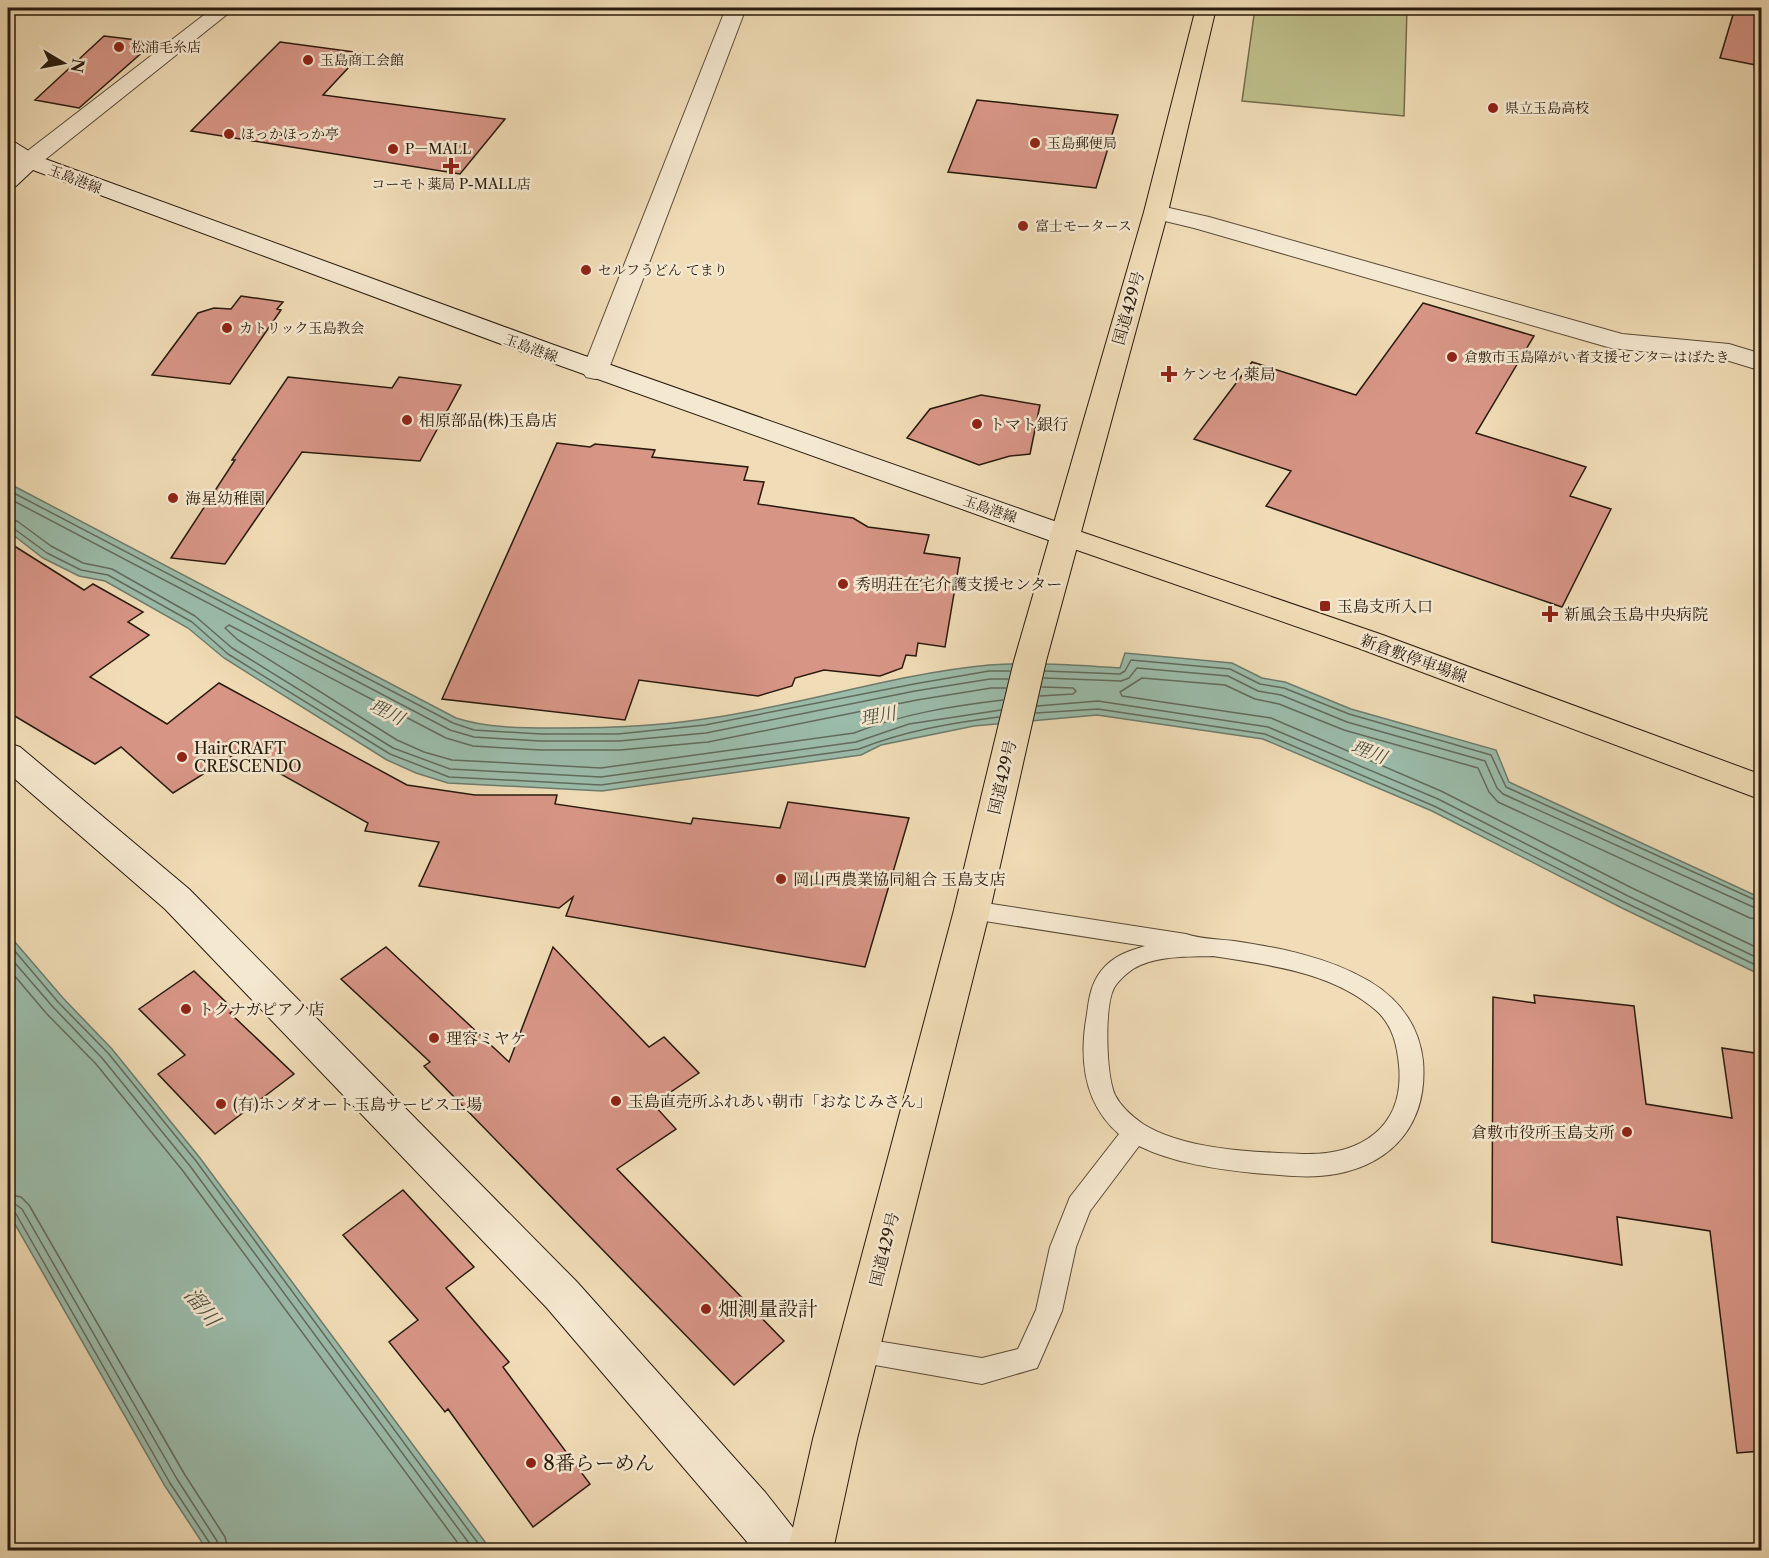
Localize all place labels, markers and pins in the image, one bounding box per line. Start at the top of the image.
place label: 松浦毛糸店 [131,38,201,56]
marker: 松浦毛糸店 [112,40,126,54]
place label: 玉島商工会館 [320,51,404,69]
marker: 玉島商工会館 [301,53,315,67]
place label: 県立玉島高校 [1505,99,1589,117]
marker: 県立玉島高校 [1486,101,1500,115]
place label: ほっかほっか亭 [241,125,339,143]
marker: ほっかほっか亭 [222,127,236,141]
place label: 玉島郵便局 [1047,134,1117,152]
marker: 玉島郵便局 [1028,136,1042,150]
place label: P―MALL [405,140,471,158]
marker: P―MALL [386,142,400,156]
marker: コーモト薬局 P-MALL店 [444,159,458,173]
place label: コーモト薬局 P-MALL店 [371,175,531,193]
place label: 富士モータース [1035,217,1132,235]
marker: 富士モータース [1016,219,1030,233]
place label: セルフうどん てまり [598,261,728,279]
marker: セルフうどん てまり [579,263,593,277]
place label: カトリック玉島教会 [239,319,364,337]
marker: カトリック玉島教会 [220,321,234,335]
place label: 倉敷市玉島障がい者支援センターはばたき [1464,348,1729,366]
marker: 倉敷市玉島障がい者支援センターはばたき [1445,350,1459,364]
place label: ケンセイ薬局 [1181,364,1276,384]
marker: ケンセイ薬局 [1162,367,1176,381]
place label: 相原部品(株)玉島店 [419,410,557,430]
marker: 相原部品(株)玉島店 [400,413,414,427]
place label: トマト銀行 [989,414,1069,434]
marker: トマト銀行 [970,417,984,431]
place label: 海星幼稚園 [185,488,265,508]
marker: 海星幼稚園 [166,491,180,505]
place label: 秀明荘在宅介護支援センター [855,574,1062,594]
marker: 秀明荘在宅介護支援センター [836,577,850,591]
place label: 玉島支所入口 [1337,596,1433,616]
marker: 玉島支所入口 [1318,599,1332,613]
place label: 新風会玉島中央病院 [1564,604,1708,624]
marker: 新風会玉島中央病院 [1541,605,1559,623]
place label: HairCRAFT CRESCENDO [194,738,302,776]
marker: HairCRAFT CRESCENDO [175,750,189,764]
place label: 岡山西農業協同組合 玉島支店 [793,869,1005,889]
marker: 岡山西農業協同組合 玉島支店 [774,872,788,886]
place label: トクナガピアノ店 [198,999,324,1019]
marker: トクナガピアノ店 [179,1002,193,1016]
place label: 理容ミヤケ [446,1028,526,1048]
marker: 理容ミヤケ [427,1031,441,1045]
place label: 玉島直売所ふれあい朝市「おなじみさん」 [628,1091,932,1111]
place label: (有)ホンダオート玉島サービス工場 [233,1094,482,1114]
marker: 玉島直売所ふれあい朝市「おなじみさん」 [609,1094,623,1108]
marker: (有)ホンダオート玉島サービス工場 [214,1097,228,1111]
place label: 倉敷市役所玉島支所 [1471,1122,1615,1142]
marker: 倉敷市役所玉島支所 [1620,1125,1634,1139]
place label: 畑測量設計 [718,1297,818,1321]
marker: 畑測量設計 [699,1302,713,1316]
place label: 8番らーめん [543,1451,655,1475]
marker: 8番らーめん [524,1456,538,1470]

